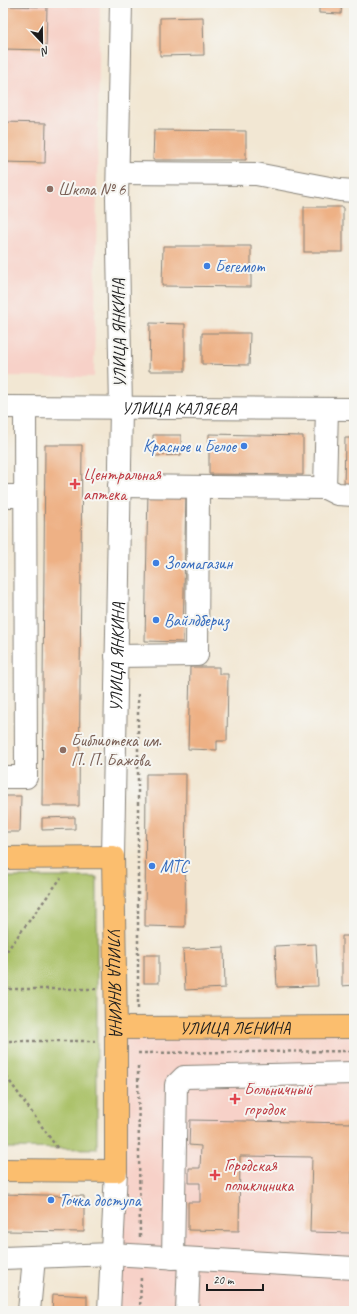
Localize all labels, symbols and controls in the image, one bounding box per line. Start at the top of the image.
north arrow [22,22,62,62]
text: N [38,44,52,60]
place label: Школа № 6 [58,179,127,200]
marker: Школа № 6 [45,184,55,194]
place label: Бегемот [215,256,265,277]
marker: Бегемот [202,261,212,271]
street label: УЛИЦА ЯНКИНА [108,278,130,388]
street label: УЛИЦА КАЛЯЕВА [121,397,238,419]
place label: Красное и Белое [143,436,237,457]
marker: Красное и Белое [239,441,249,451]
place label: Центральная аптека [83,464,162,505]
marker: Центральная аптека [70,479,80,489]
place label: Зоомагазин [164,553,234,574]
marker: Зоомагазин [151,558,161,568]
street label: УЛИЦА ЯНКИНА [105,602,128,712]
place label: Вайлдбериз [164,610,230,632]
marker: Вайлдбериз [151,615,161,625]
place label: Библиотека им. П. П. Бажова [71,730,162,771]
marker: Библиотека им. П. П. Бажова [58,745,68,755]
place label: МТС [160,856,190,877]
marker: МТС [147,861,157,871]
street label: УЛИЦА ЯНКИНА [104,926,127,1036]
street label: УЛИЦА ЛЕНИНА [179,1017,291,1038]
place label: Больничный городок [244,1079,313,1120]
marker: Больничный городок [229,1093,241,1105]
place label: Городская поликлиника [224,1155,294,1196]
marker: Городская поликлиника [209,1169,221,1181]
place label: Точка доступа [59,1190,142,1211]
marker: Точка доступа [46,1195,56,1205]
scale bar [207,1266,263,1292]
text: 20 m [213,1272,235,1288]

